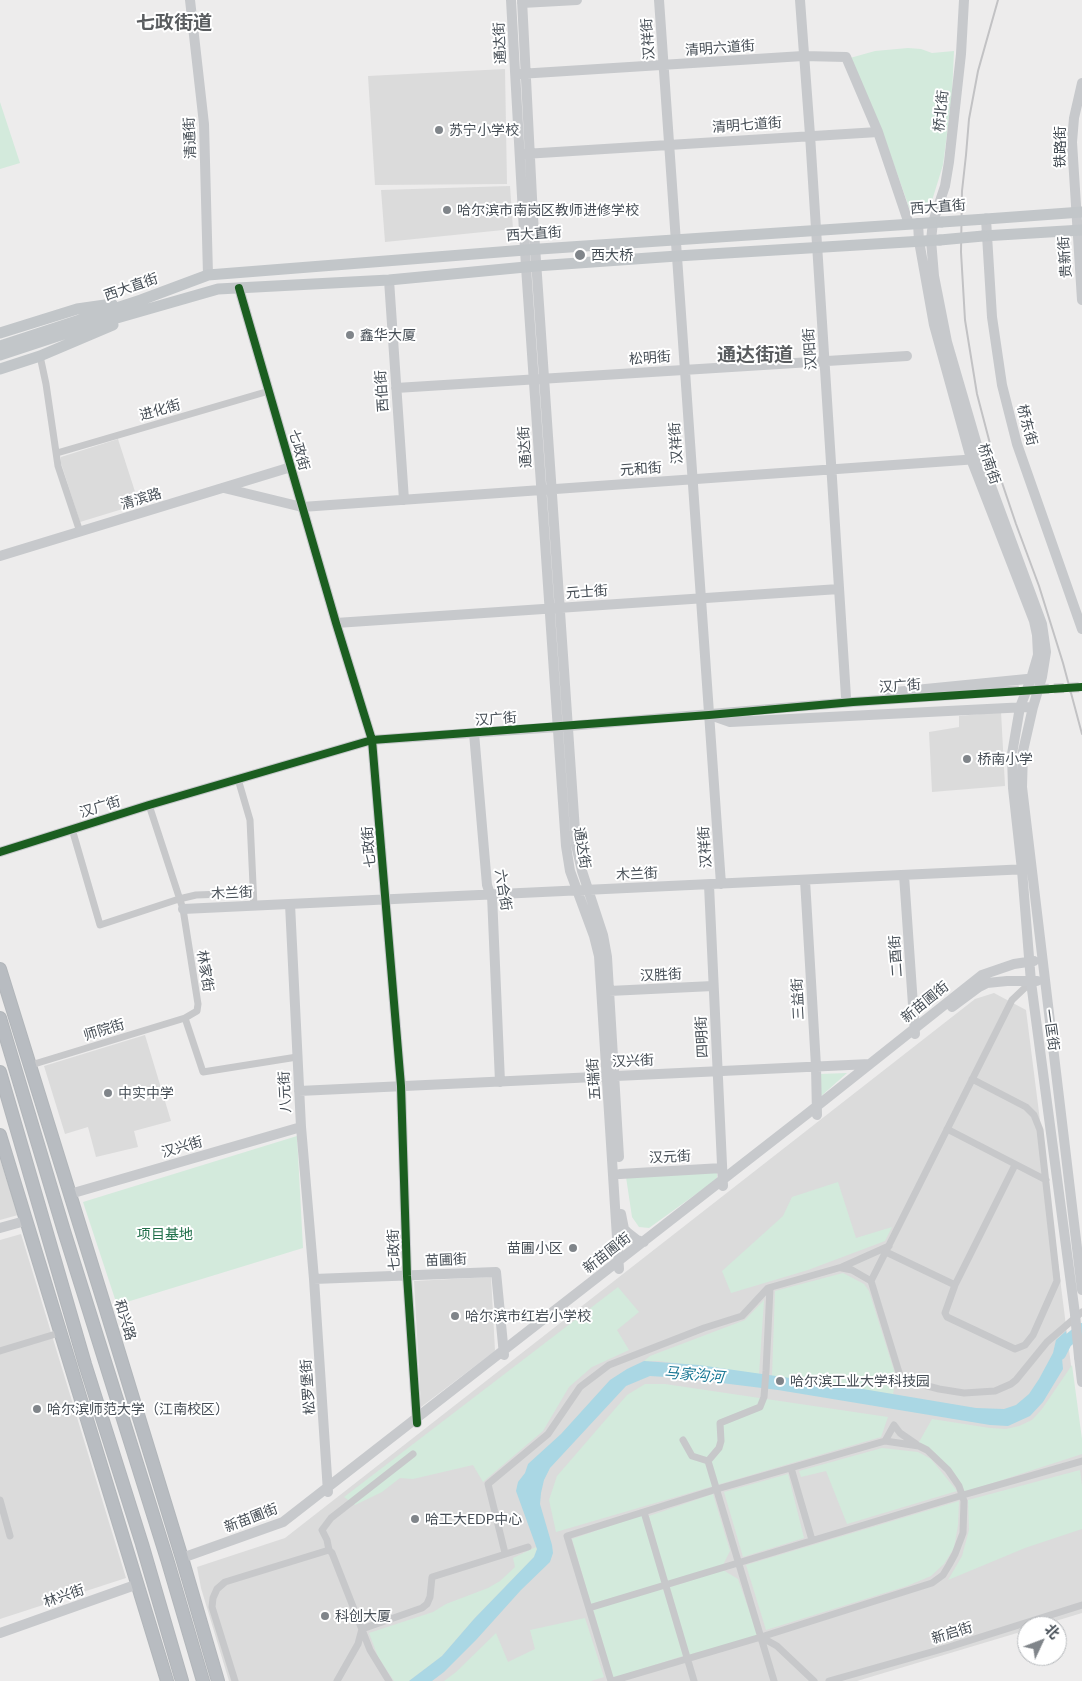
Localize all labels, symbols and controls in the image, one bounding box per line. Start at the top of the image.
district label: 七政街道 [136,12,212,34]
street label: 汉祥街 [638,17,658,61]
street label: 通达街 [491,22,509,64]
street label: 清明六道街 [684,37,756,59]
street label: 桥北街 [930,89,952,133]
street label: 清明七道街 [711,114,783,136]
street label: 清通街 [181,117,199,159]
place label: 苏宁小学校 [449,122,519,138]
marker: 苏宁小学校 [433,124,445,136]
street label: 铁路街 [1052,126,1068,168]
street label: 西大直街 [909,197,967,217]
place label: 哈尔滨市南岗区教师进修学校 [457,202,639,218]
marker: 哈尔滨市南岗区教师进修学校 [441,204,453,216]
street label: 西大直街 [505,224,563,244]
street label: 贵新街 [1055,235,1075,279]
place label: 西大桥 [591,247,633,263]
marker: 西大桥 [573,248,587,262]
street label: 西大直街 [102,270,160,304]
place label: 鑫华大厦 [360,327,416,343]
street label: 汉阳街 [800,327,820,371]
marker: 鑫华大厦 [344,329,356,341]
district label: 通达街道 [717,344,793,366]
street label: 松明街 [628,348,672,368]
street label: 西伯街 [372,369,392,413]
street label: 进化街 [137,396,183,424]
street label: 桥东街 [1013,403,1041,447]
street label: 汉祥街 [666,421,686,465]
street label: 通达街 [515,425,535,469]
street label: 七政街 [285,427,313,473]
street label: 桥南街 [974,441,1004,487]
street label: 元和街 [619,459,663,479]
street label: 清滨路 [118,485,164,513]
street label: 元士街 [565,582,609,602]
street label: 汉广街 [878,676,922,696]
street label: 汉广街 [474,709,518,729]
place label: 桥南小学 [977,751,1033,767]
marker: 桥南小学 [961,753,973,765]
street label: 汉广街 [77,793,123,821]
street label: 七政街 [359,825,379,869]
street label: 汉祥街 [695,825,715,869]
street label: 通达街 [570,826,594,870]
street label: 木兰街 [616,865,658,883]
street label: 六合街 [491,868,515,912]
street label: 木兰街 [211,884,253,902]
street label: 二酉街 [886,934,906,978]
street label: 林家街 [193,949,217,993]
street label: 汉胜街 [640,966,682,984]
street label: 三益街 [789,978,807,1020]
street label: 新苗圃街 [898,978,952,1026]
street label: 一匡街 [1040,1008,1062,1052]
street label: 师院街 [81,1016,127,1044]
street label: 四明街 [693,1016,711,1058]
street label: 汉兴街 [612,1052,654,1070]
street label: 五瑞街 [584,1057,604,1101]
street label: 八元街 [276,1071,294,1113]
place label: 中实中学 [118,1085,174,1101]
marker: 中实中学 [102,1087,114,1099]
street label: 汉兴街 [159,1133,205,1161]
street label: 汉元街 [649,1148,691,1166]
park label: 项目基地 [137,1226,193,1242]
street label: 七政街 [385,1229,403,1271]
street label: 新苗圃街 [580,1229,634,1277]
place label: 苗圃小区 [507,1240,563,1256]
marker: 苗圃小区 [567,1242,579,1254]
street label: 苗圃街 [425,1251,467,1269]
street label: 和兴路 [111,1297,139,1343]
place label: 哈尔滨市红岩小学校 [465,1308,591,1324]
marker: 哈尔滨市红岩小学校 [449,1310,461,1322]
street label: 松罗堡街 [298,1358,318,1416]
water label: 马家沟河 [663,1363,725,1387]
place label: 哈尔滨工业大学科技园 [790,1373,930,1389]
marker: 哈尔滨工业大学科技园 [774,1375,786,1387]
place label: 哈尔滨师范大学（江南校区） [47,1401,229,1417]
marker: 哈尔滨师范大学（江南校区） [31,1403,43,1415]
street label: 新苗圃街 [222,1500,280,1536]
place label: 哈工大EDP中心 [425,1511,522,1527]
marker: 哈工大EDP中心 [409,1513,421,1525]
street label: 林兴街 [41,1581,87,1611]
place label: 科创大厦 [335,1608,391,1624]
marker: 科创大厦 [319,1610,331,1622]
north arrow [1017,1616,1067,1666]
street label: 新启街 [929,1619,975,1647]
text: 北 [1042,1620,1064,1642]

